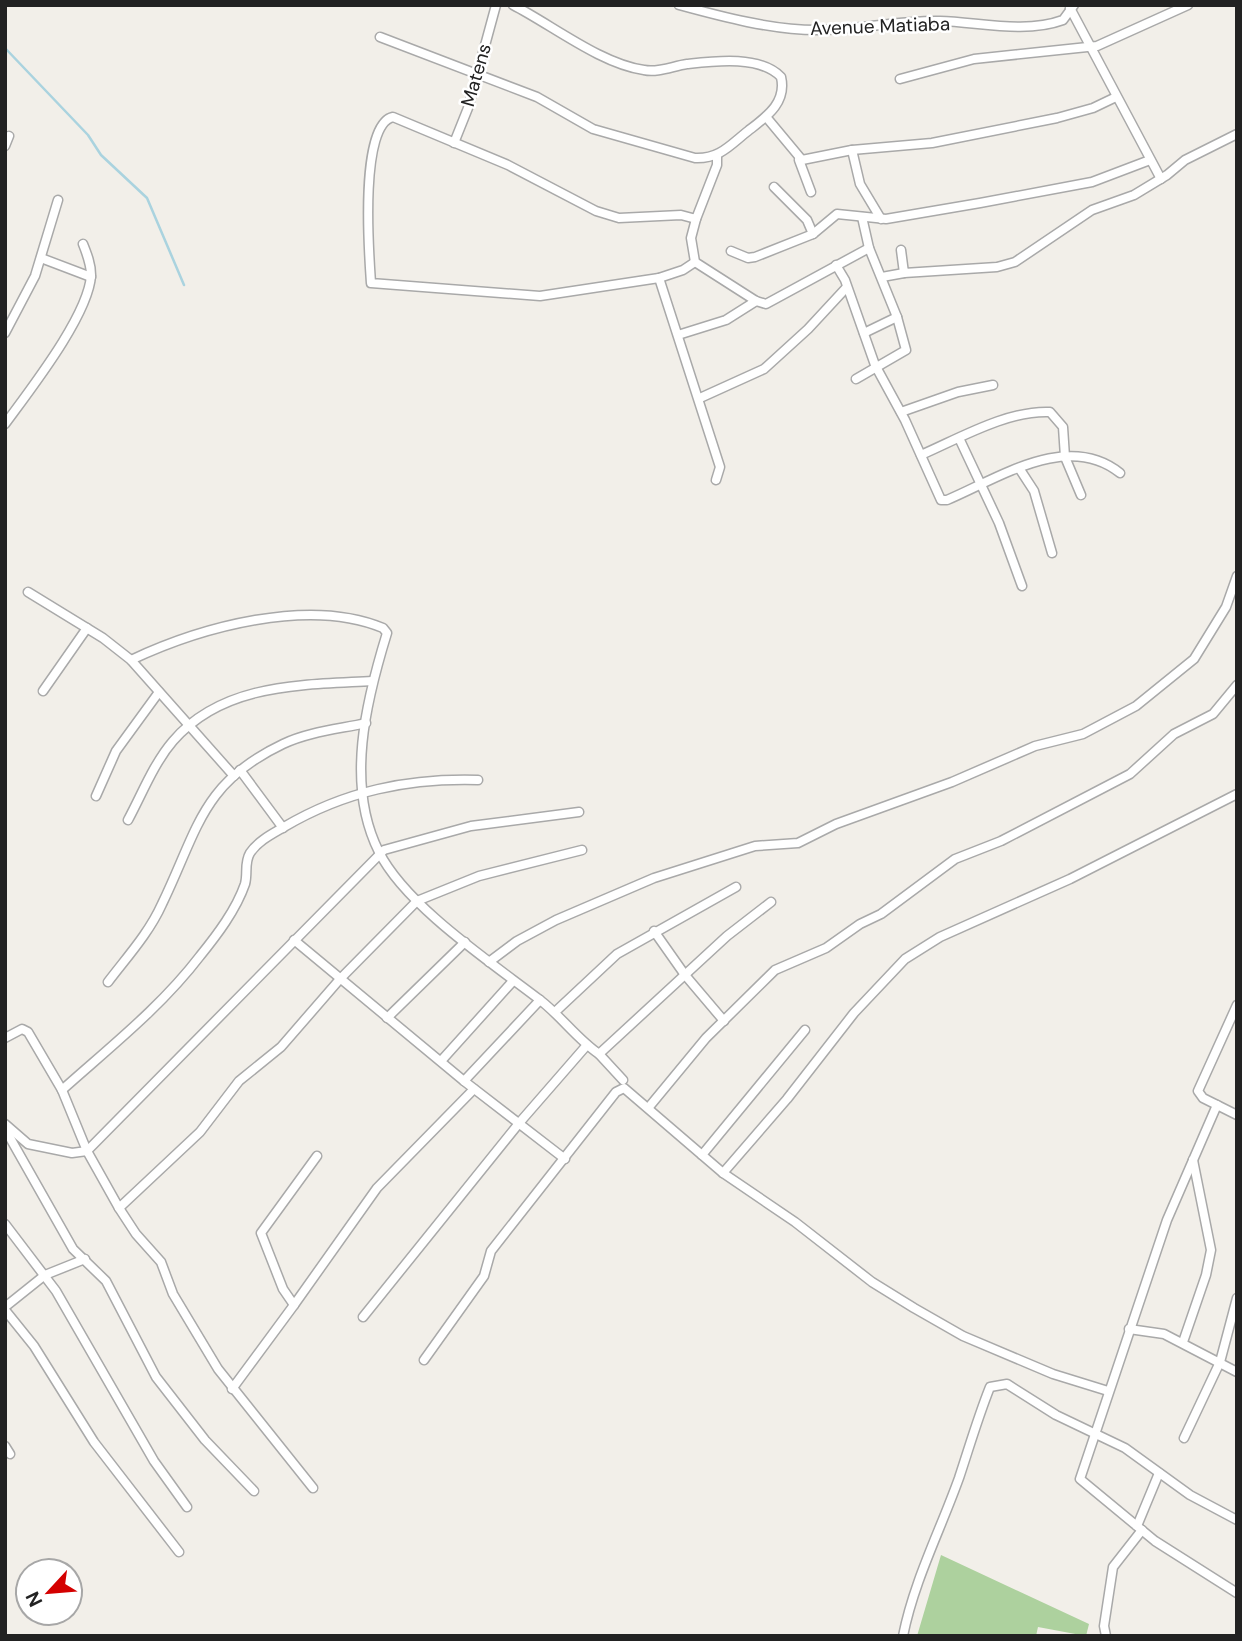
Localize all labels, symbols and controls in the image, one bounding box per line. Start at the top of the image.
street label: Avenue Matiaba [809,11,951,41]
street label: Matens [455,41,497,109]
north arrow [14,1557,84,1627]
text: N [20,1588,48,1611]

